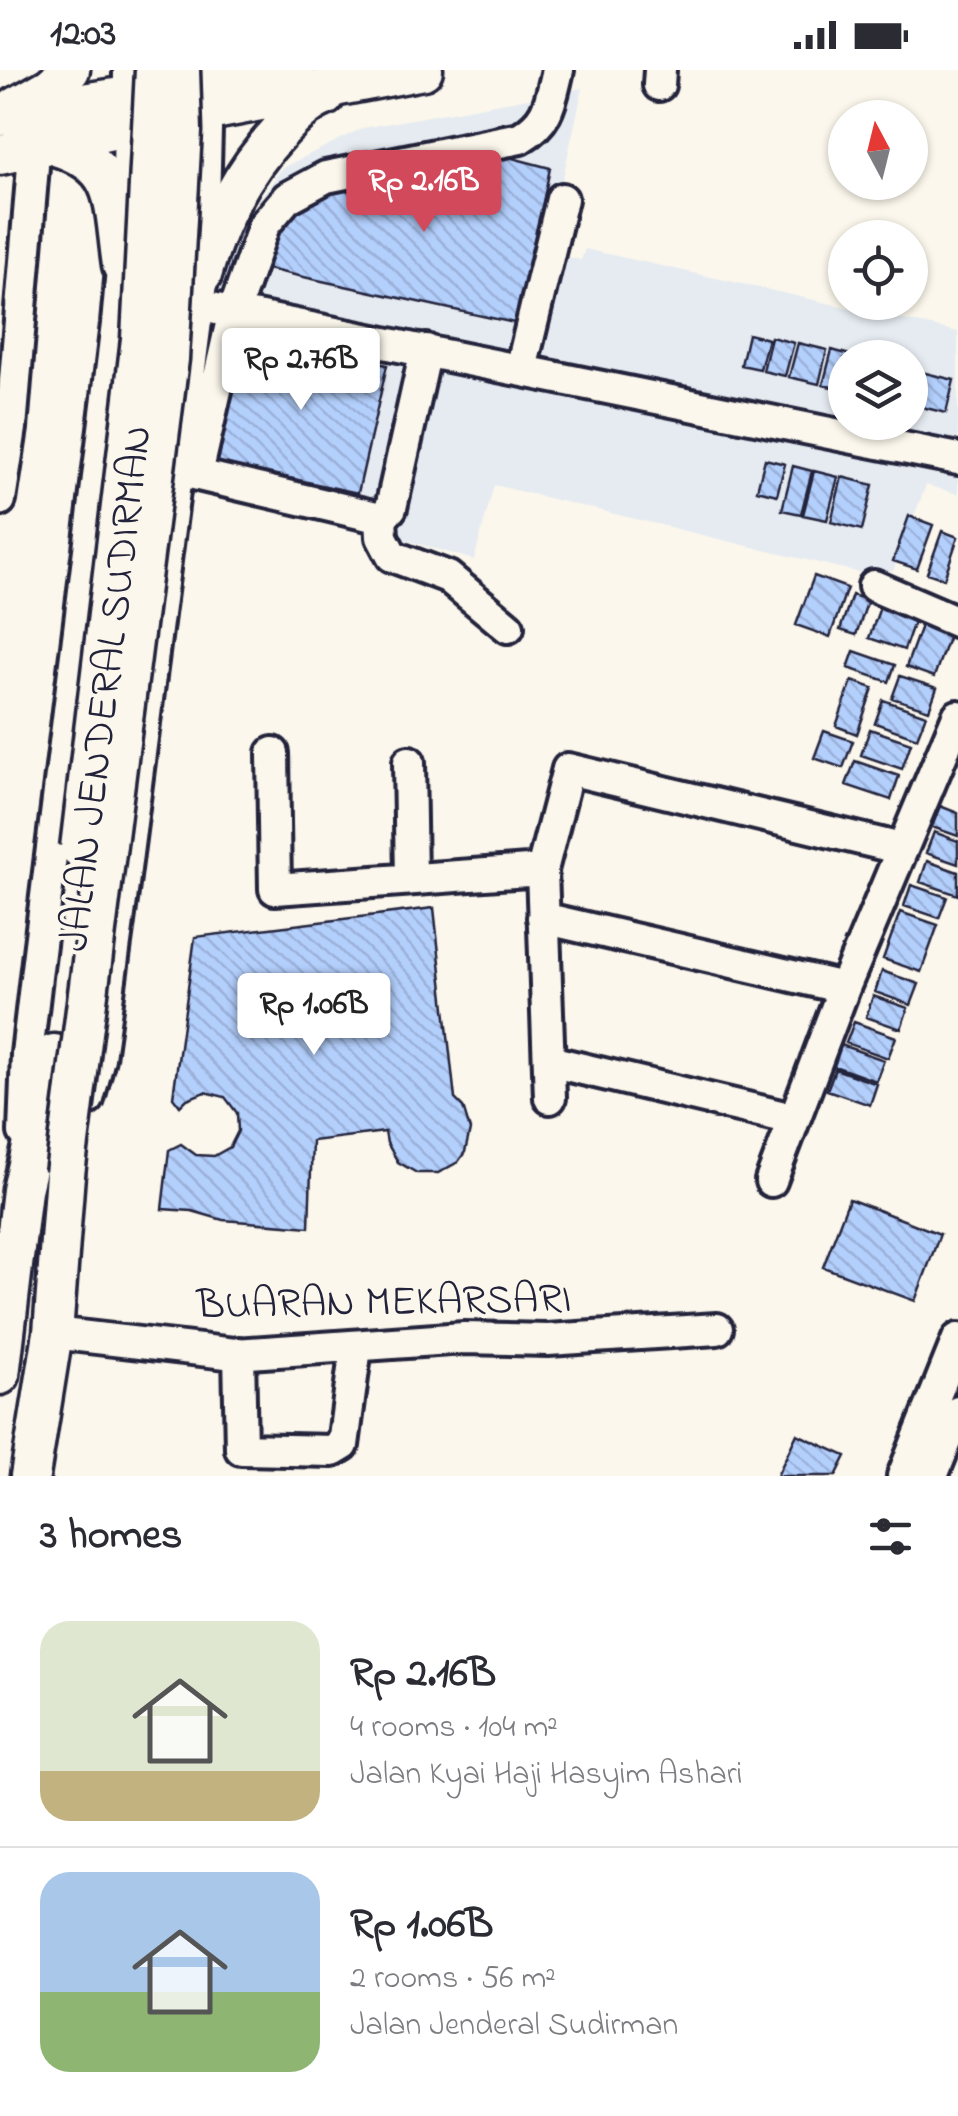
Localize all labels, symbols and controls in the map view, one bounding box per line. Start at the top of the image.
text: 12:03 [50,7,116,63]
north arrow [828,100,928,200]
map controls [828,100,928,440]
pin: Rp 2.16B [321,150,527,235]
text: Rp 2.16B [368,159,480,206]
button: locate [828,220,928,320]
pin: Rp 2.76B [198,328,404,413]
text: Rp 2.76B [244,337,358,384]
button: layers [828,340,928,440]
street label: JALAN JENDERAL SUDIRMAN [45,422,170,955]
pin: Rp 1.06B [211,973,417,1058]
text: Rp 1.06B [259,982,369,1029]
street label: BUARAN MEKARSARI [195,1270,572,1337]
text: 3 homes [40,1506,182,1567]
icon: filters [863,1509,918,1564]
text: Rp 2.16B [350,1644,496,1705]
icon: home [120,1661,240,1781]
text: 4 rooms · 104 m² [350,1705,558,1752]
text: Jalan Kyai Haji Hasyim Ashari [350,1752,742,1799]
text: Rp 1.06B [350,1895,493,1956]
icon: home [120,1912,240,2032]
text: 2 rooms · 56 m² [350,1956,556,2003]
text: Jalan Jenderal Sudirman [350,2003,678,2050]

